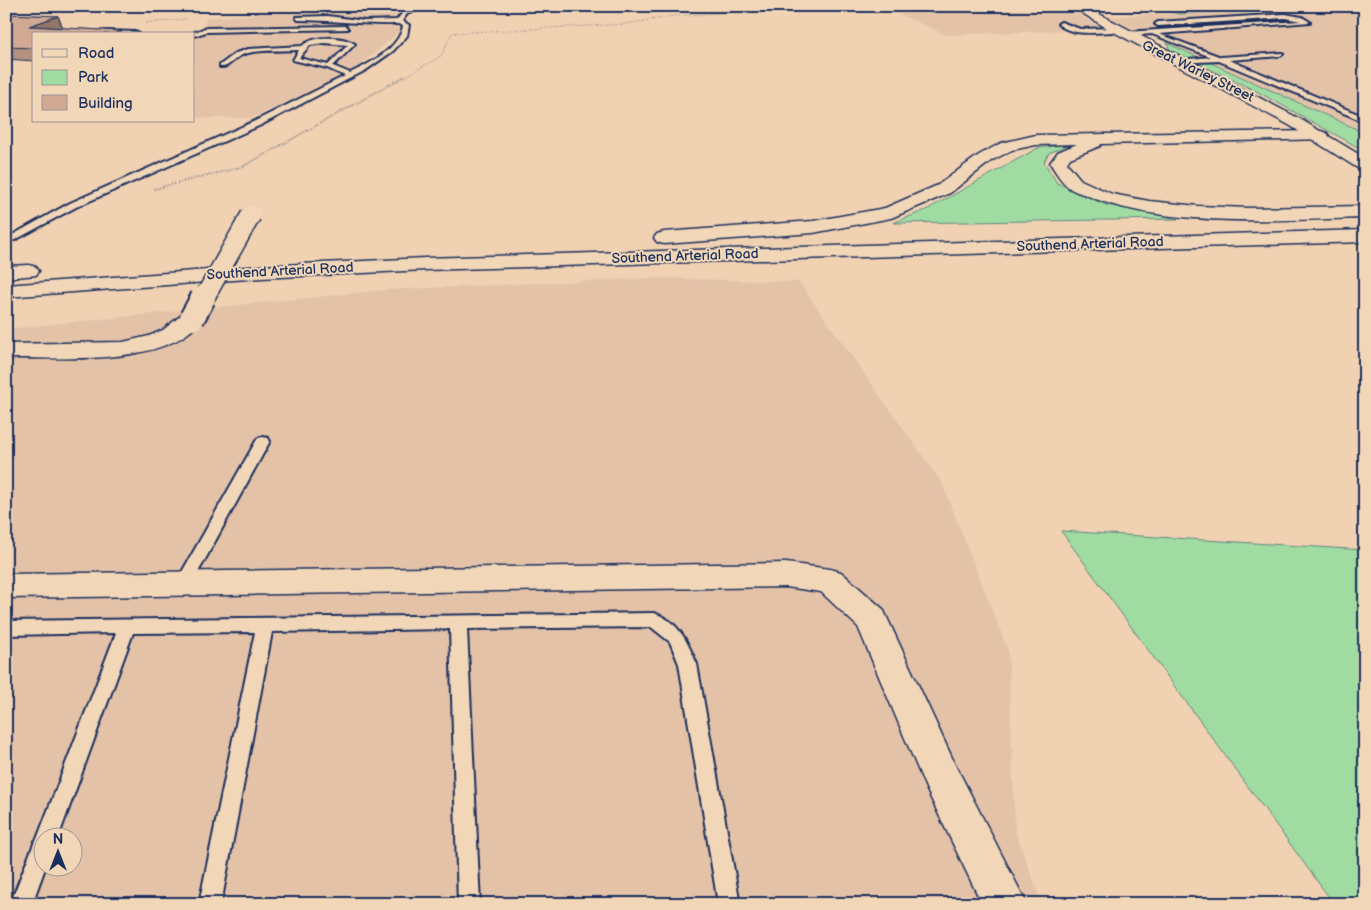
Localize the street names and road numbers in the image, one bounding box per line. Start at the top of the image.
street label: Great Warley Street [1139,37,1257,106]
street label: Southend Arterial Road [1016,233,1164,255]
street label: Southend Arterial Road [611,245,759,267]
street label: Southend Arterial Road [206,259,354,283]

